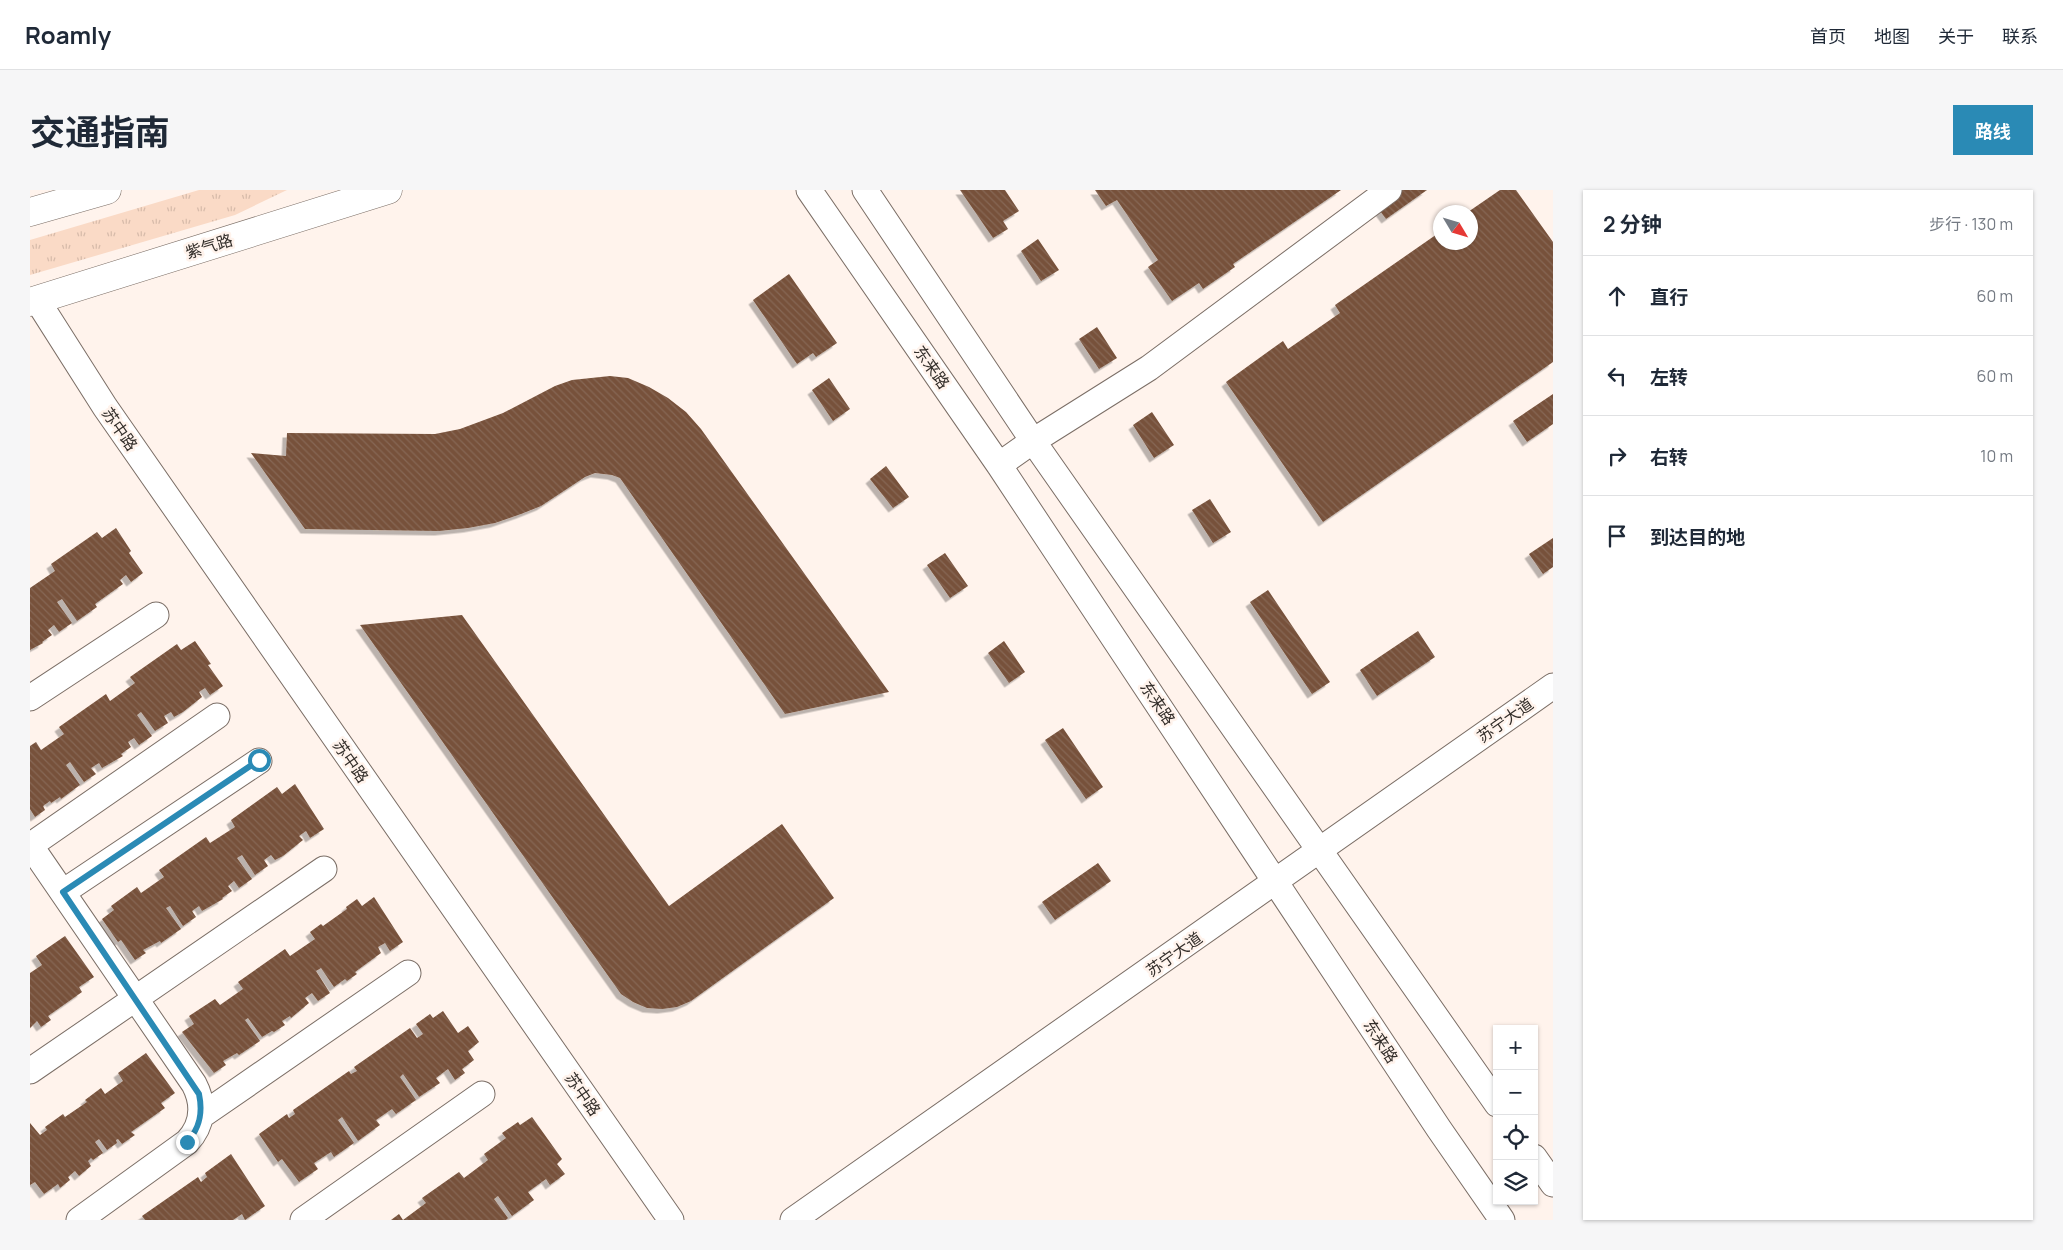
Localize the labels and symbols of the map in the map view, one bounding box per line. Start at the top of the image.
north arrow [1433,205,1478,250]
street label: 紫气路 [183,228,235,264]
street label: 东来路 [909,341,955,393]
street label: 苏中路 [97,403,143,455]
street label: 东来路 [1135,677,1181,729]
street label: 苏宁大道 [1472,693,1538,747]
street label: 苏中路 [328,735,374,787]
route start [248,749,271,772]
street label: 苏宁大道 [1141,927,1207,981]
street label: 东来路 [1359,1015,1403,1067]
street label: 苏中路 [560,1068,606,1120]
route end [176,1131,199,1154]

